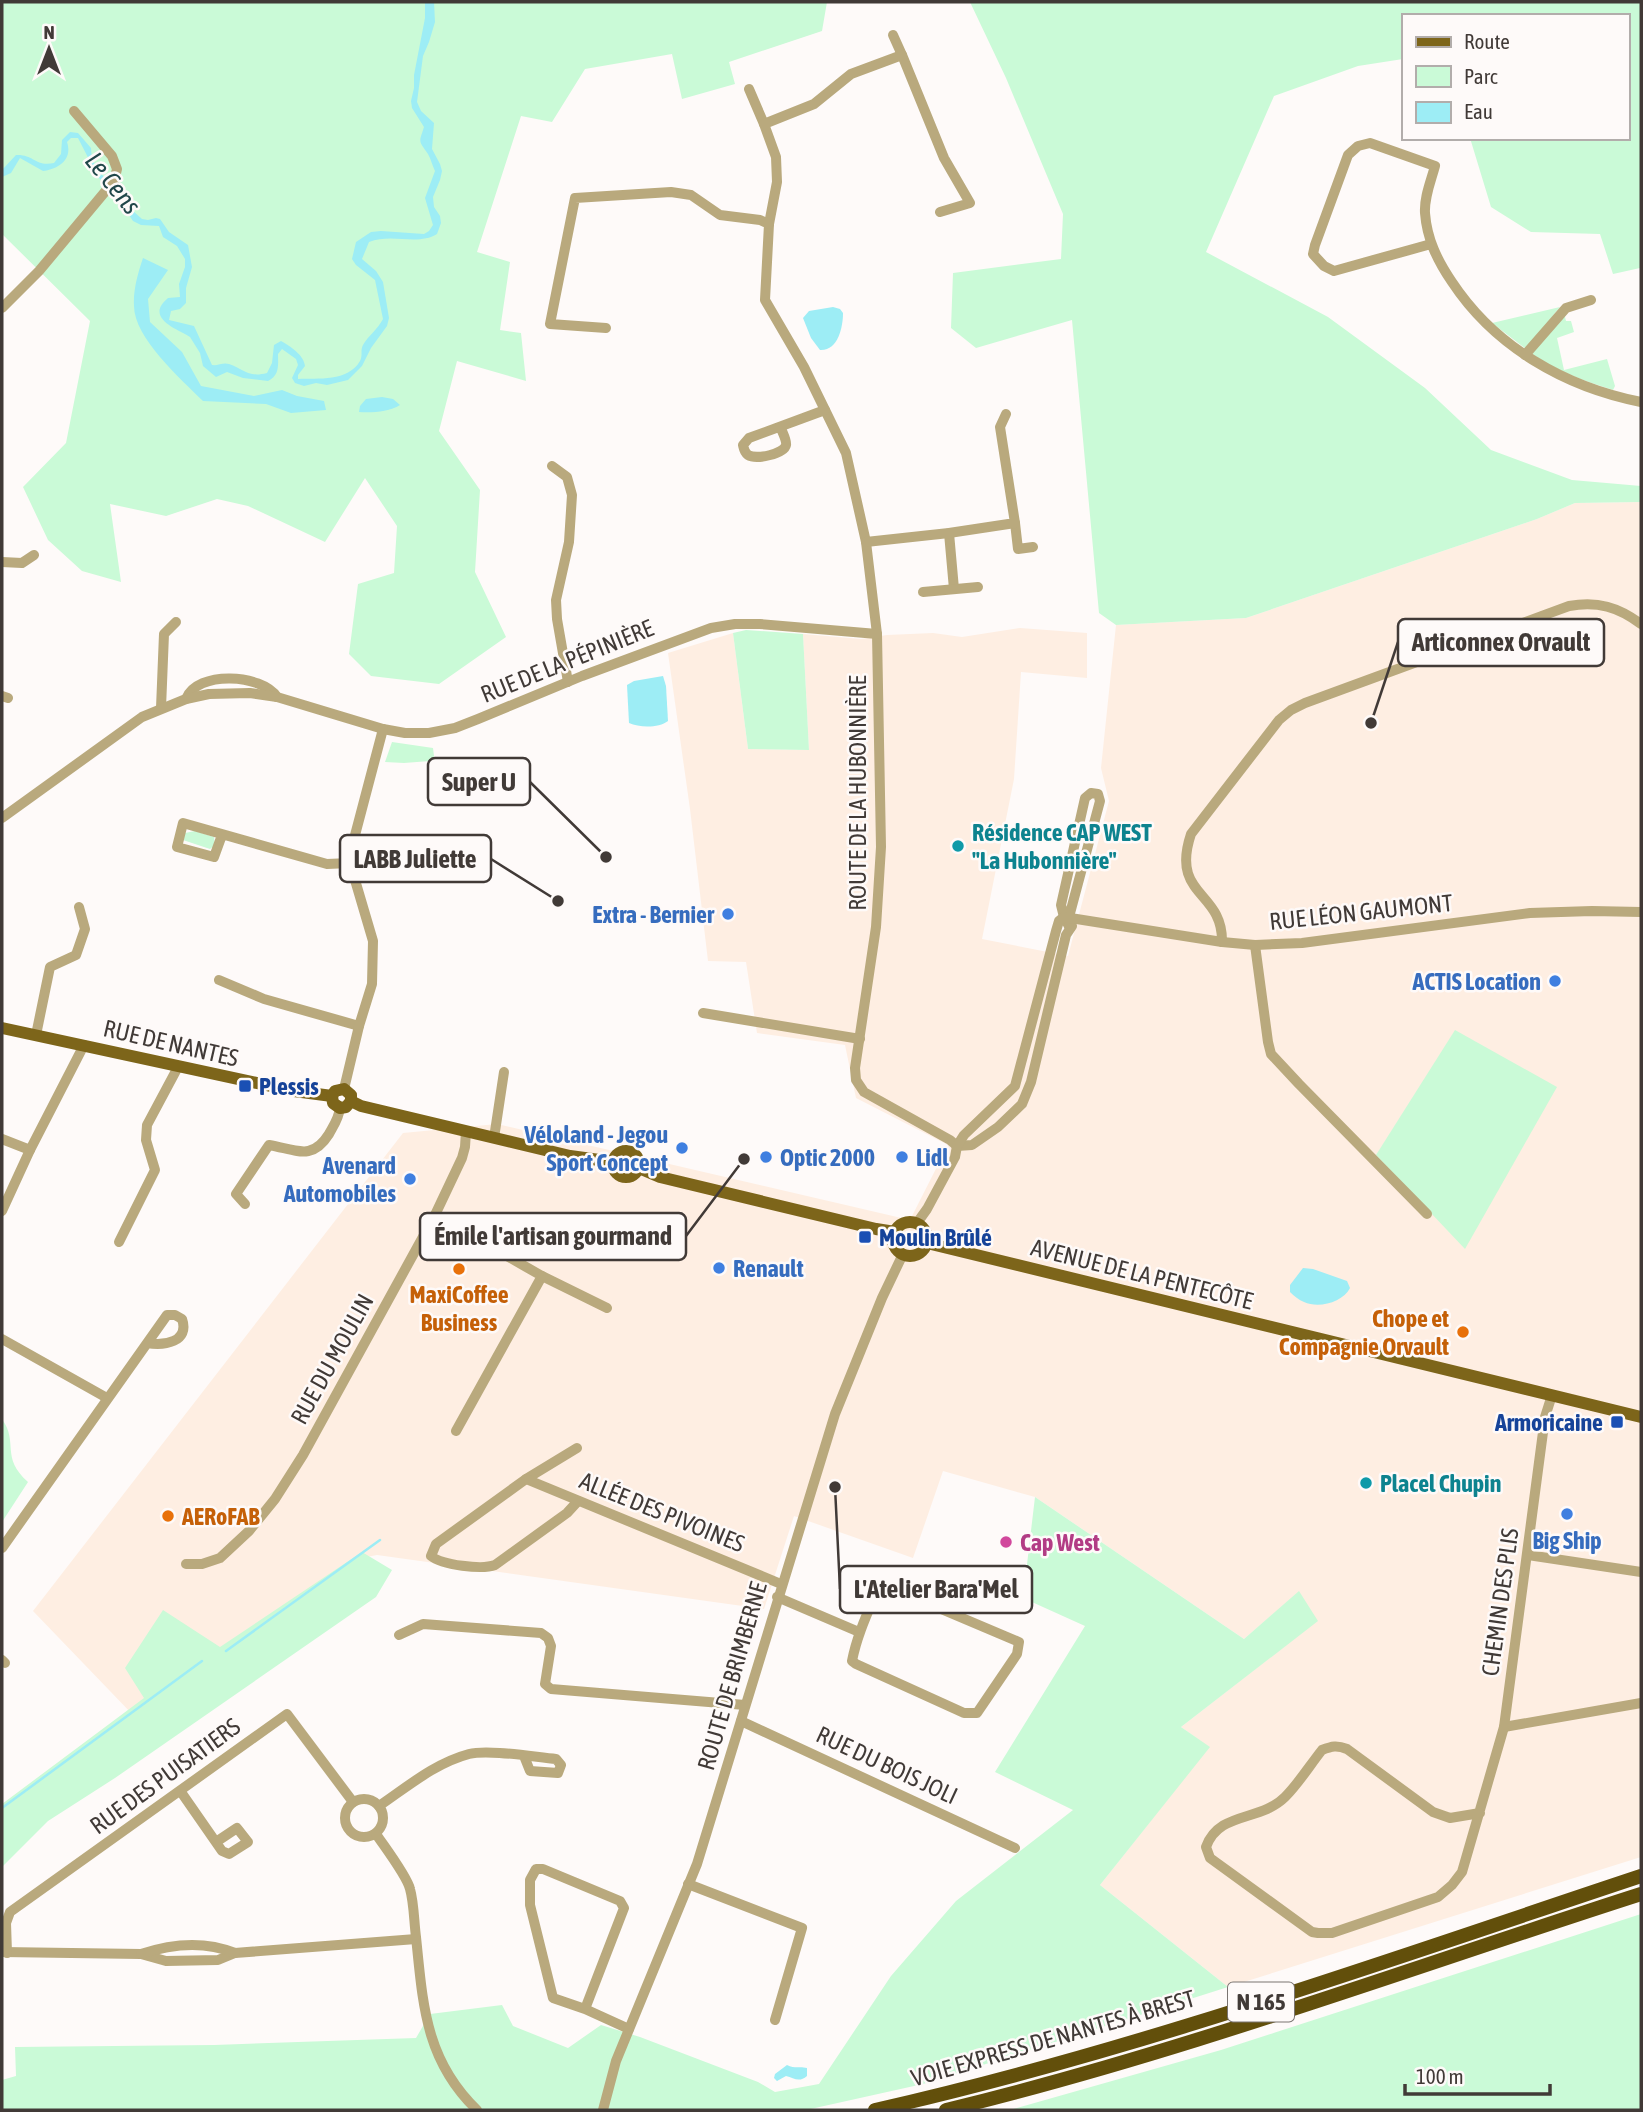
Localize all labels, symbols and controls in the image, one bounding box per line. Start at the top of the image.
north arrow [14,14,84,84]
legend [1402,14,1629,140]
text: N [43,21,55,43]
text: Route [1464,29,1510,53]
text: Parc [1464,64,1498,88]
text: Eau [1464,99,1493,123]
water label: Le Cens [79,146,147,220]
street label: RUE DE LA PÉPINIÈRE [477,614,657,708]
callout: Articonnex Orvault [1398,619,1604,666]
text: Articonnex Orvault [1411,627,1591,657]
street label: ROUTE DE LA HUBONNIÈRE [844,675,871,911]
callout: Super U [428,758,530,805]
text: Super U [442,767,516,797]
place label: Résidence CAP WEST "La Hubonnière" [972,819,1152,874]
callout: LABB Juliette [340,835,491,882]
marker: Résidence CAP WEST "La Hubonnière" [950,838,966,854]
text: LABB Juliette [353,844,477,874]
street label: RUE LÉON GAUMONT [1268,889,1454,935]
place label: Extra - Bernier [592,901,715,928]
marker: Extra - Bernier [720,906,736,922]
place label: ACTIS Location [1411,968,1541,995]
marker: ACTIS Location [1547,973,1563,989]
street label: RUE DE NANTES [101,1014,241,1072]
place label: Plessis [259,1073,319,1100]
marker: Plessis [237,1078,253,1094]
place label: Véloland - Jegou Sport Concept [523,1121,668,1176]
marker: Véloland - Jegou Sport Concept [674,1140,690,1156]
place label: Optic 2000 [780,1144,875,1171]
place label: Lidl [916,1144,949,1171]
marker: Optic 2000 [758,1149,774,1165]
marker: Lidl [894,1149,910,1165]
place label: Avenard Automobiles [283,1152,397,1207]
marker: Avenard Automobiles [402,1171,418,1187]
callout: Émile l'artisan gourmand [420,1213,686,1260]
text: Émile l'artisan gourmand [434,1221,672,1251]
place label: Moulin Brûlé [879,1224,992,1251]
marker: Moulin Brûlé [857,1229,873,1245]
street label: AVENUE DE LA PENTECÔTE [1028,1233,1256,1315]
place label: Renault [733,1255,804,1282]
marker: Renault [711,1260,727,1276]
marker: MaxiCoffee Business [451,1261,467,1277]
place label: MaxiCoffee Business [409,1281,509,1336]
street label: RUE DU MOULIN [285,1289,379,1429]
place label: Chope et Compagnie Orvault [1279,1305,1449,1360]
marker: Chope et Compagnie Orvault [1455,1324,1471,1340]
place label: Armoricaine [1494,1409,1603,1436]
marker: Armoricaine [1609,1414,1625,1430]
street label: ALLÉE DES PIVOINES [576,1467,748,1557]
place label: Placel Chupin [1380,1470,1501,1497]
marker: Placel Chupin [1358,1475,1374,1491]
place label: AERoFAB [181,1503,260,1530]
marker: Big Ship [1559,1506,1575,1522]
marker: AERoFAB [160,1508,176,1524]
street label: CHEMIN DES PLIS [1476,1526,1524,1678]
place label: Big Ship [1532,1527,1602,1554]
place label: Cap West [1020,1529,1100,1556]
marker: Cap West [998,1534,1014,1550]
callout: L'Atelier Bara'Mel [840,1566,1032,1613]
text: L'Atelier Bara'Mel [854,1574,1019,1604]
street label: ROUTE DE BRIMBERNE [692,1579,772,1773]
street label: RUE DES PUISATIERS [85,1713,245,1839]
street label: RUE DU BOIS JOLI [812,1721,962,1809]
road number: N 165 [1228,1982,1294,2022]
street label: VOIE EXPRESS DE NANTES À BREST [908,1984,1198,2092]
scale bar [1405,2052,1550,2096]
text: 100 m [1416,2064,1464,2088]

